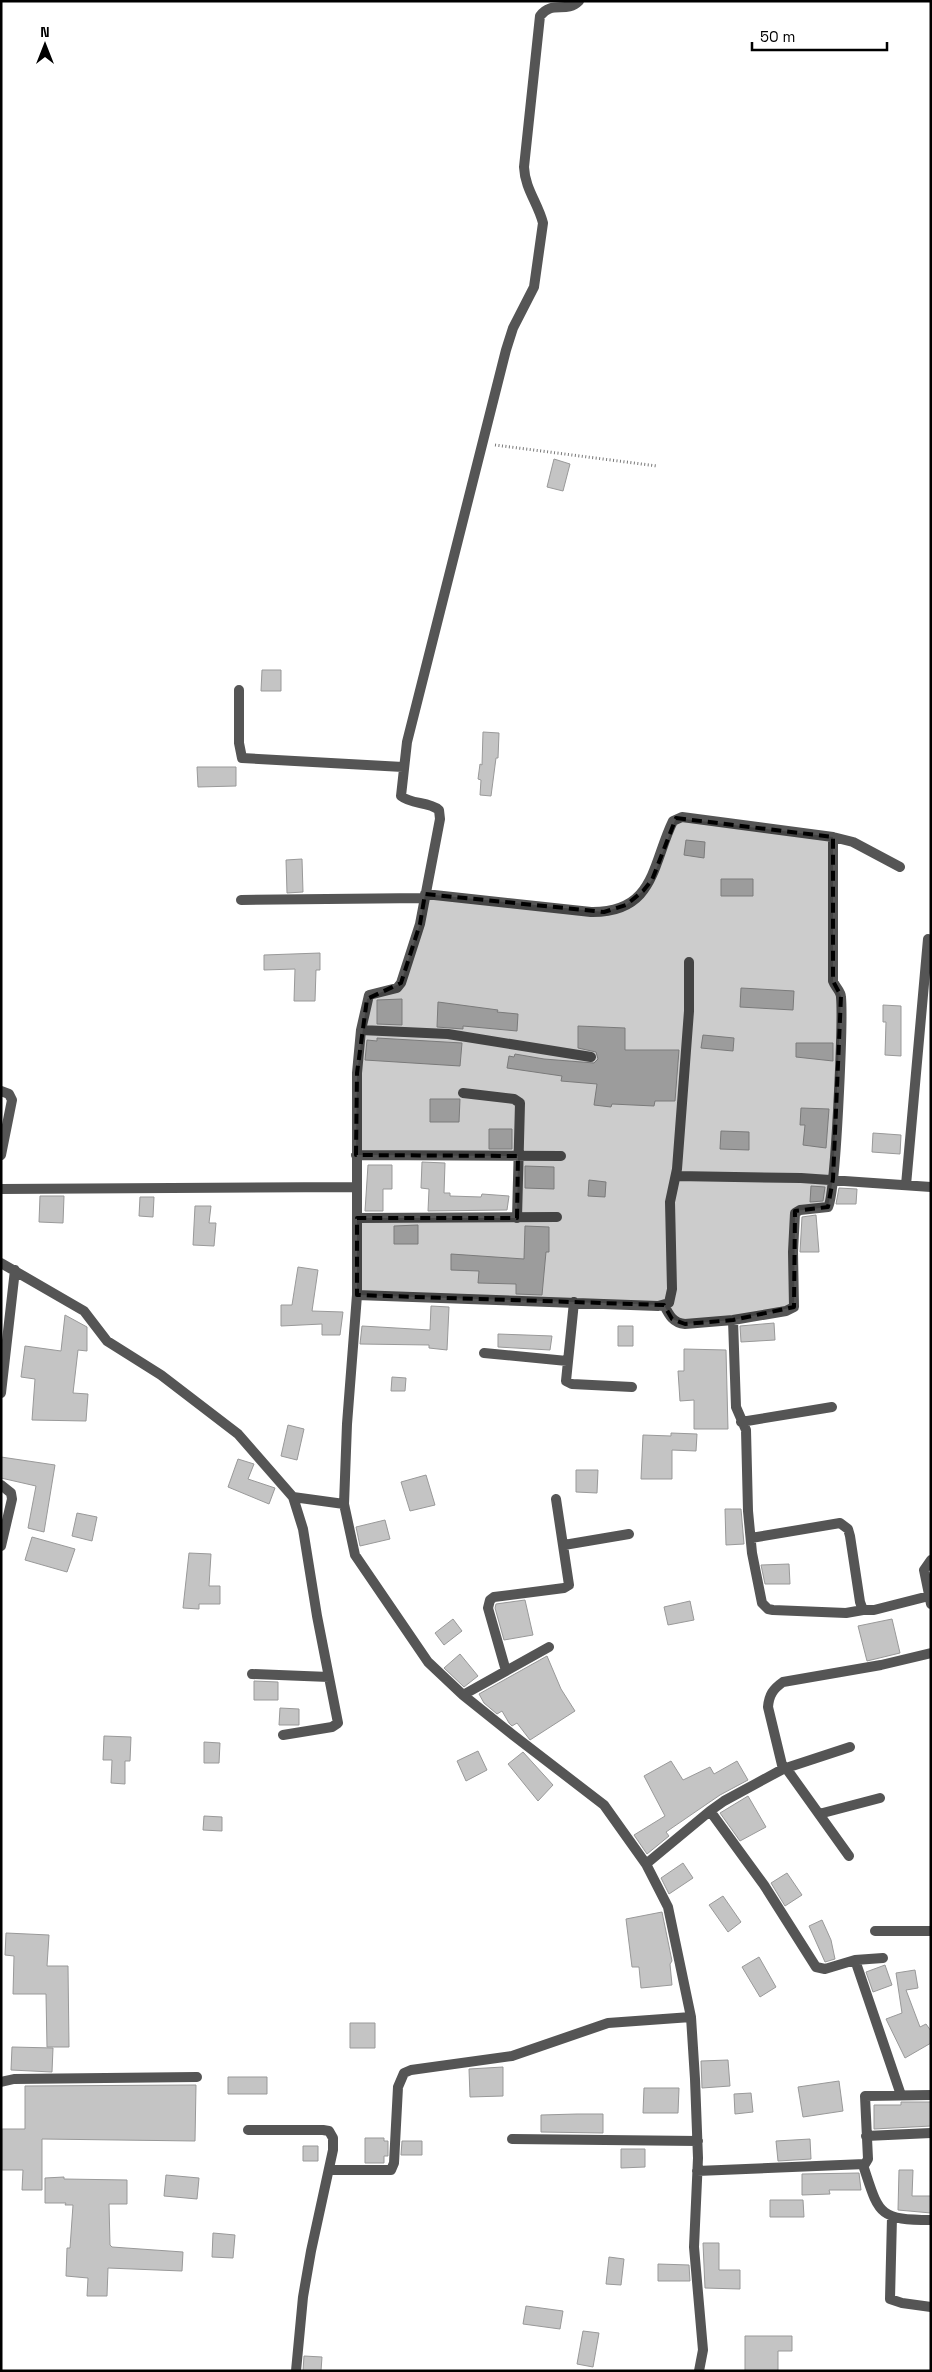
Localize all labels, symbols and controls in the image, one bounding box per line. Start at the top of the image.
north arrow [20,20,70,70]
scale bar [752,20,887,52]
text: N [40,23,50,41]
text: 50 m [760,27,795,46]

